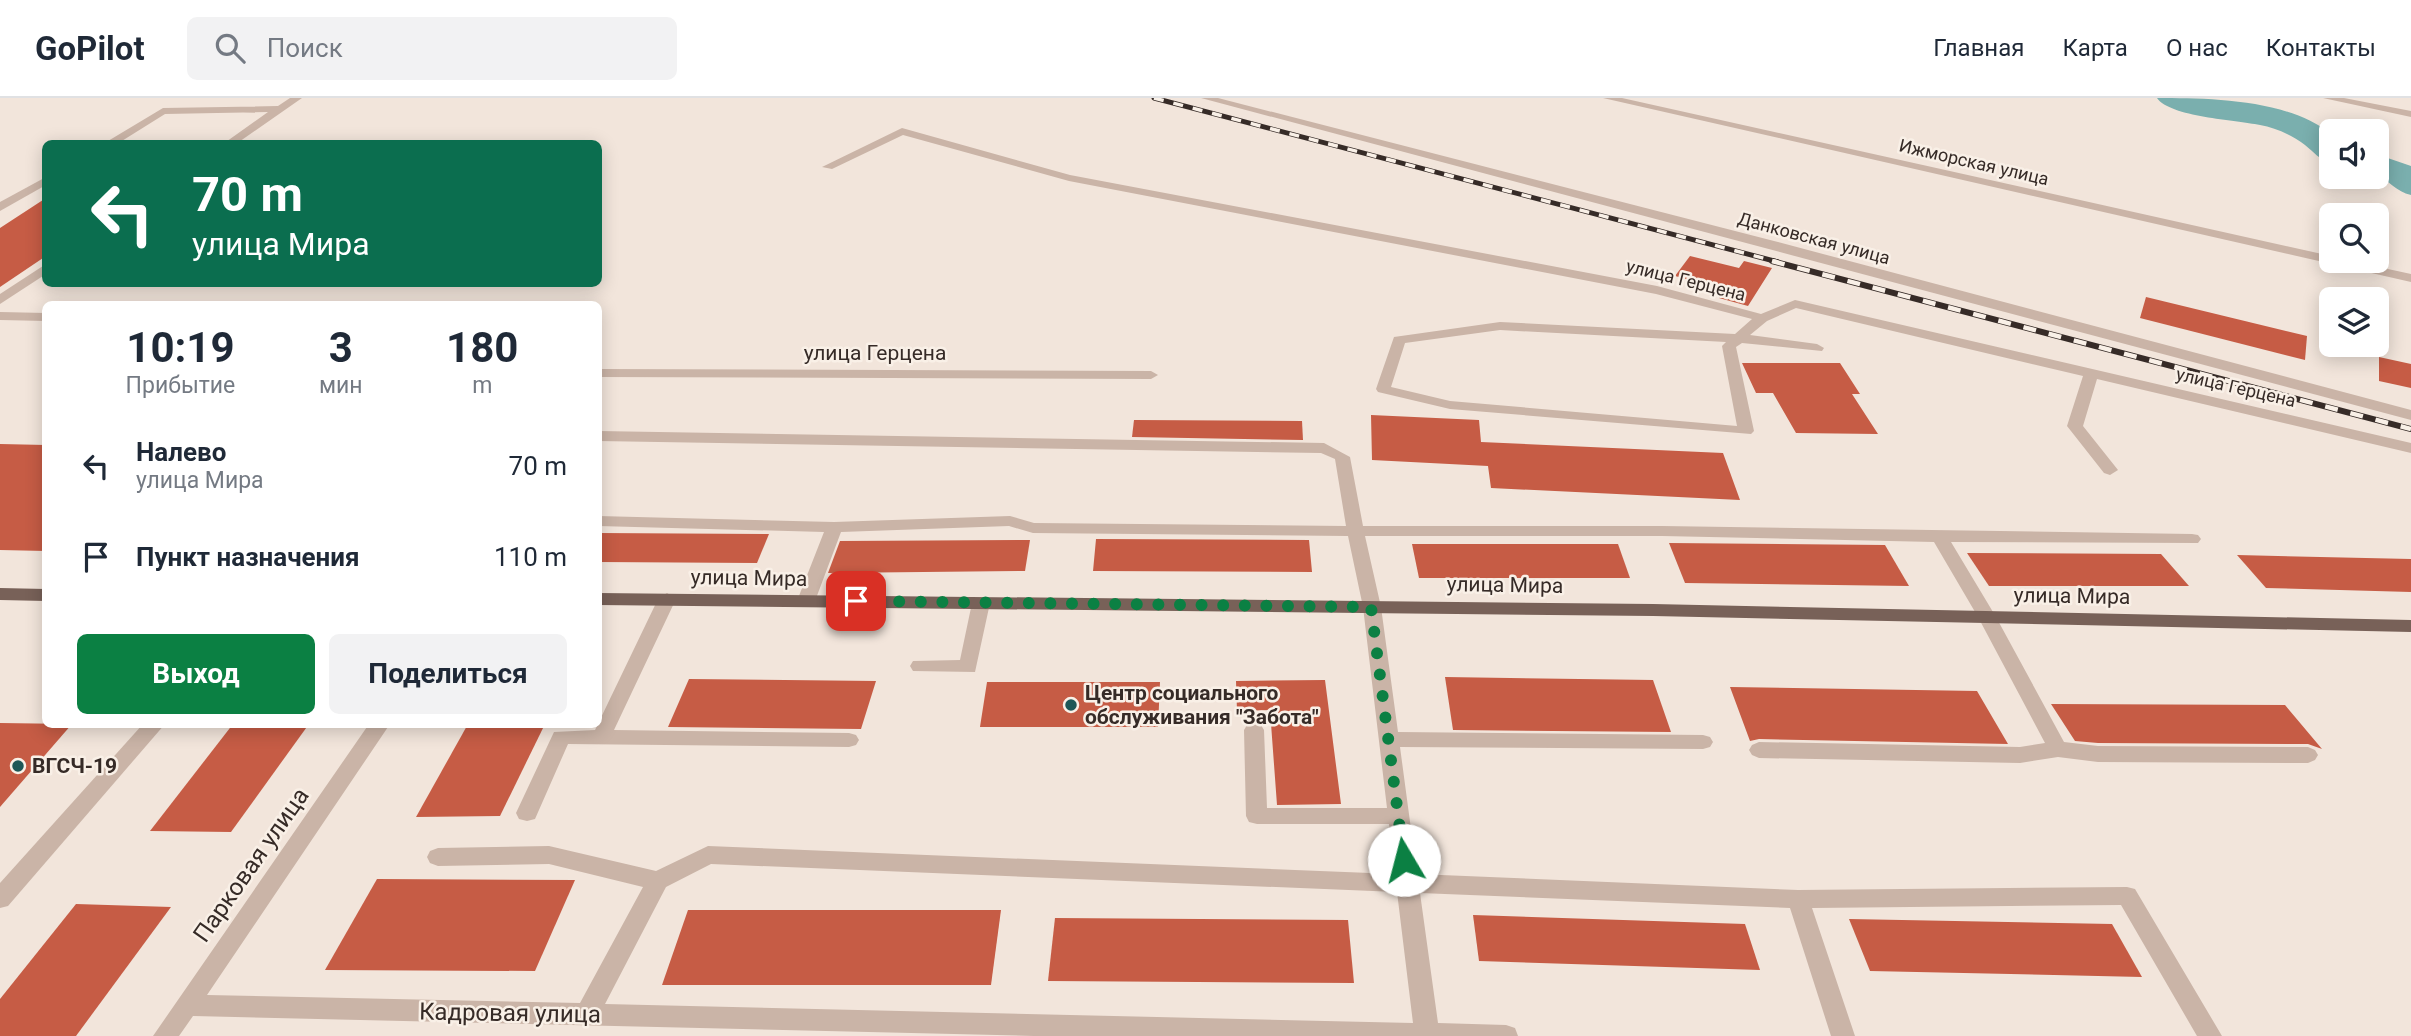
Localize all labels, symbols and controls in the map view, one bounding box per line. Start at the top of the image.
search box [187,17,677,80]
text: GoPilot [35,29,145,68]
icon: search [211,29,249,67]
text: Поиск [267,33,343,63]
text: Главная [1933,34,2024,62]
text: Карта [2062,34,2128,62]
text: О нас [2166,34,2228,62]
text: Контакты [2266,34,2376,62]
map controls [2319,119,2389,357]
button: sound [2319,119,2389,189]
street label: Ижморская улица [1897,135,2051,189]
text: 70 m [192,166,303,223]
icon: left [77,168,168,259]
button: search [2319,203,2389,273]
street label: Данковская улица [1736,208,1892,268]
text: улица Мира [192,225,370,263]
street label: улица Герцена [1624,255,1748,305]
button: layers [2319,287,2389,357]
text: 10:19 [126,323,235,372]
text: 3 [329,323,353,372]
text: 180 [446,323,518,372]
street label: улица Герцена [804,341,946,365]
street label: улица Герцена [2174,363,2298,411]
text: Прибытие [126,372,235,399]
text: мин [319,372,363,399]
text: m [472,372,492,399]
text: Налево [136,437,226,467]
icon: left [77,447,115,485]
text: 70 m [509,451,567,481]
text: улица Мира [136,467,264,494]
icon: arrive [77,538,115,576]
text: Пункт назначения [136,542,360,572]
text: 110 m [494,542,567,572]
street label: улица Мира [691,565,807,591]
pin [826,571,886,631]
street label: улица Мира [1447,572,1563,598]
icon: arrive [837,582,875,620]
street label: улица Мира [2014,583,2130,609]
button: Выход [77,634,315,714]
button: Поделиться [329,634,567,714]
place label: Центр социального обслуживания "Забота" [1085,681,1319,729]
marker: Центр социального обслуживания "Забота" [1063,697,1079,713]
place label: ВГСЧ-19 [32,754,117,778]
marker: ВГСЧ-19 [10,758,26,774]
street label: Парковая улица [187,782,315,948]
position arrow [1367,823,1441,897]
street label: Кадровая улица [419,997,601,1029]

